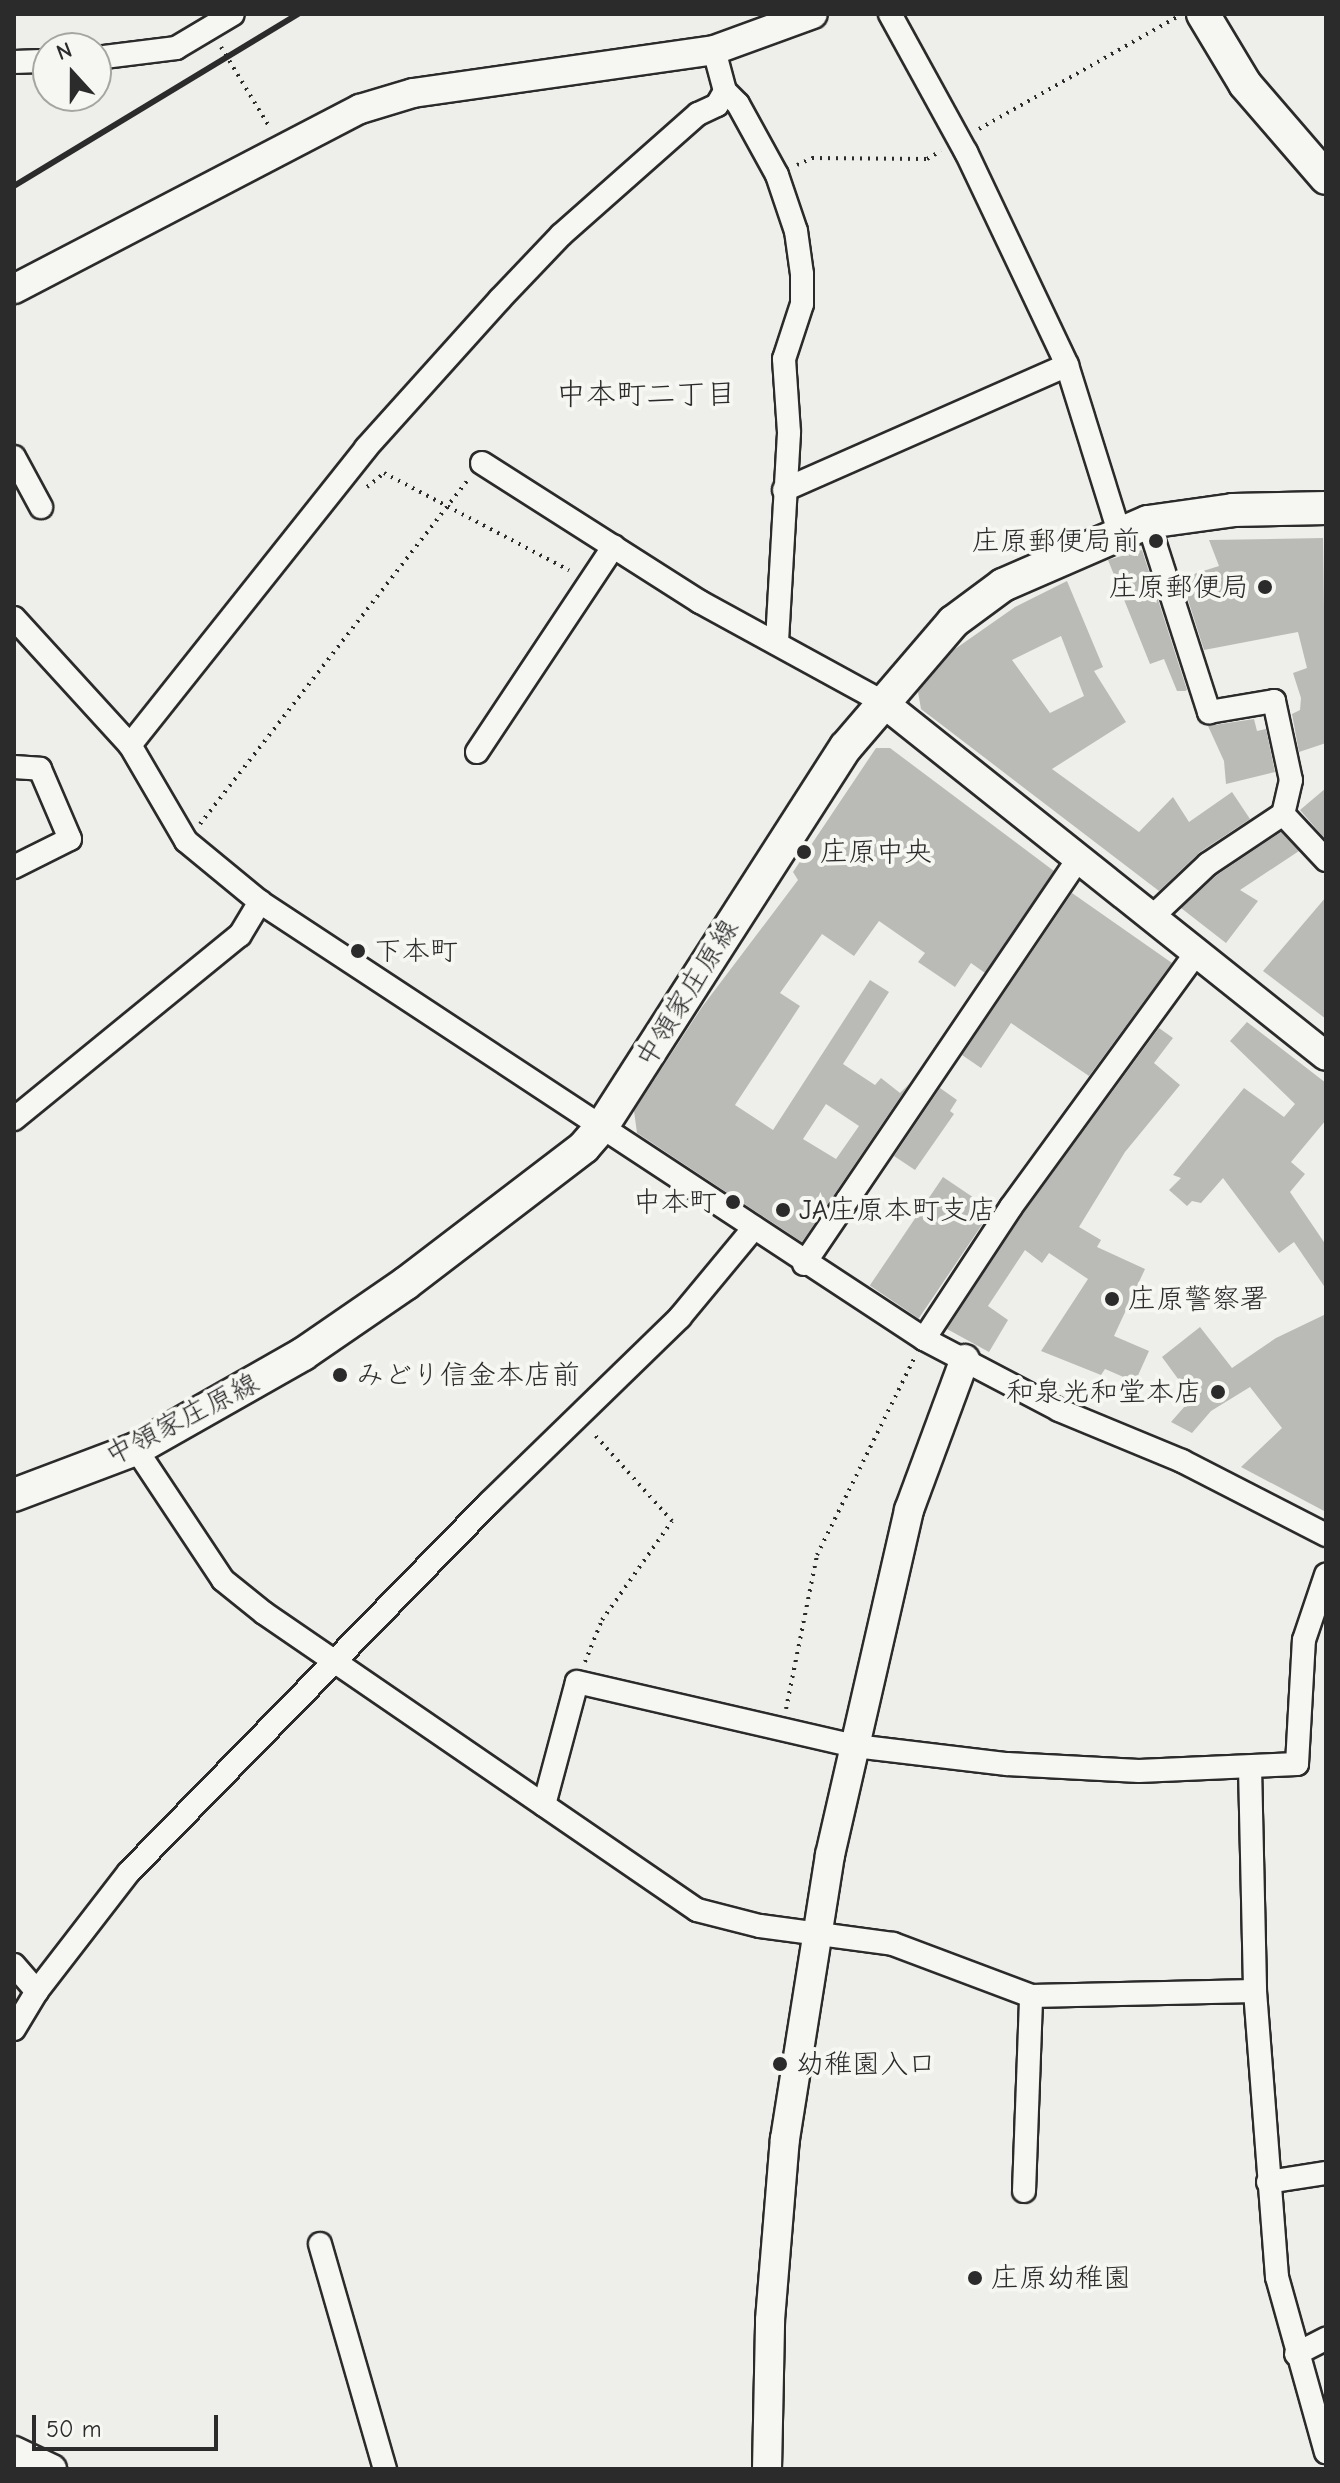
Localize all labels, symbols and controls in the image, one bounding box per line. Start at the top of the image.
north arrow [32,32,112,112]
text: N [53,37,75,66]
district label: 中本町二丁目 [556,377,736,413]
place label: 庄原郵便局前 [972,524,1140,558]
marker: 庄原郵便局前 [1147,532,1165,550]
place label: 庄原郵便局 [1109,570,1249,604]
marker: 庄原郵便局 [1256,578,1274,596]
place label: 庄原中央 [820,835,932,869]
marker: 庄原中央 [795,843,813,861]
street label: 中領家庄原線 [628,913,746,1073]
place label: 下本町 [374,934,458,968]
marker: 下本町 [349,942,367,960]
place label: 中本町 [633,1185,717,1219]
marker: 中本町 [724,1193,742,1211]
place label: JA庄原本町支店 [799,1193,996,1227]
marker: JA庄原本町支店 [774,1201,792,1219]
place label: 庄原警察署 [1128,1282,1268,1316]
marker: 庄原警察署 [1103,1290,1121,1308]
place label: みどり信金本店前 [356,1358,580,1392]
street label: 中領家庄原線 [100,1366,264,1472]
marker: みどり信金本店前 [331,1366,349,1384]
place label: 和泉光和堂本店 [1006,1375,1202,1409]
marker: 和泉光和堂本店 [1209,1383,1227,1401]
place label: 幼稚園入口 [796,2047,936,2081]
marker: 幼稚園入口 [771,2055,789,2073]
place label: 庄原幼稚園 [991,2261,1131,2295]
marker: 庄原幼稚園 [966,2269,984,2287]
scale bar [36,2399,222,2449]
text: 50 m [46,2415,102,2443]

